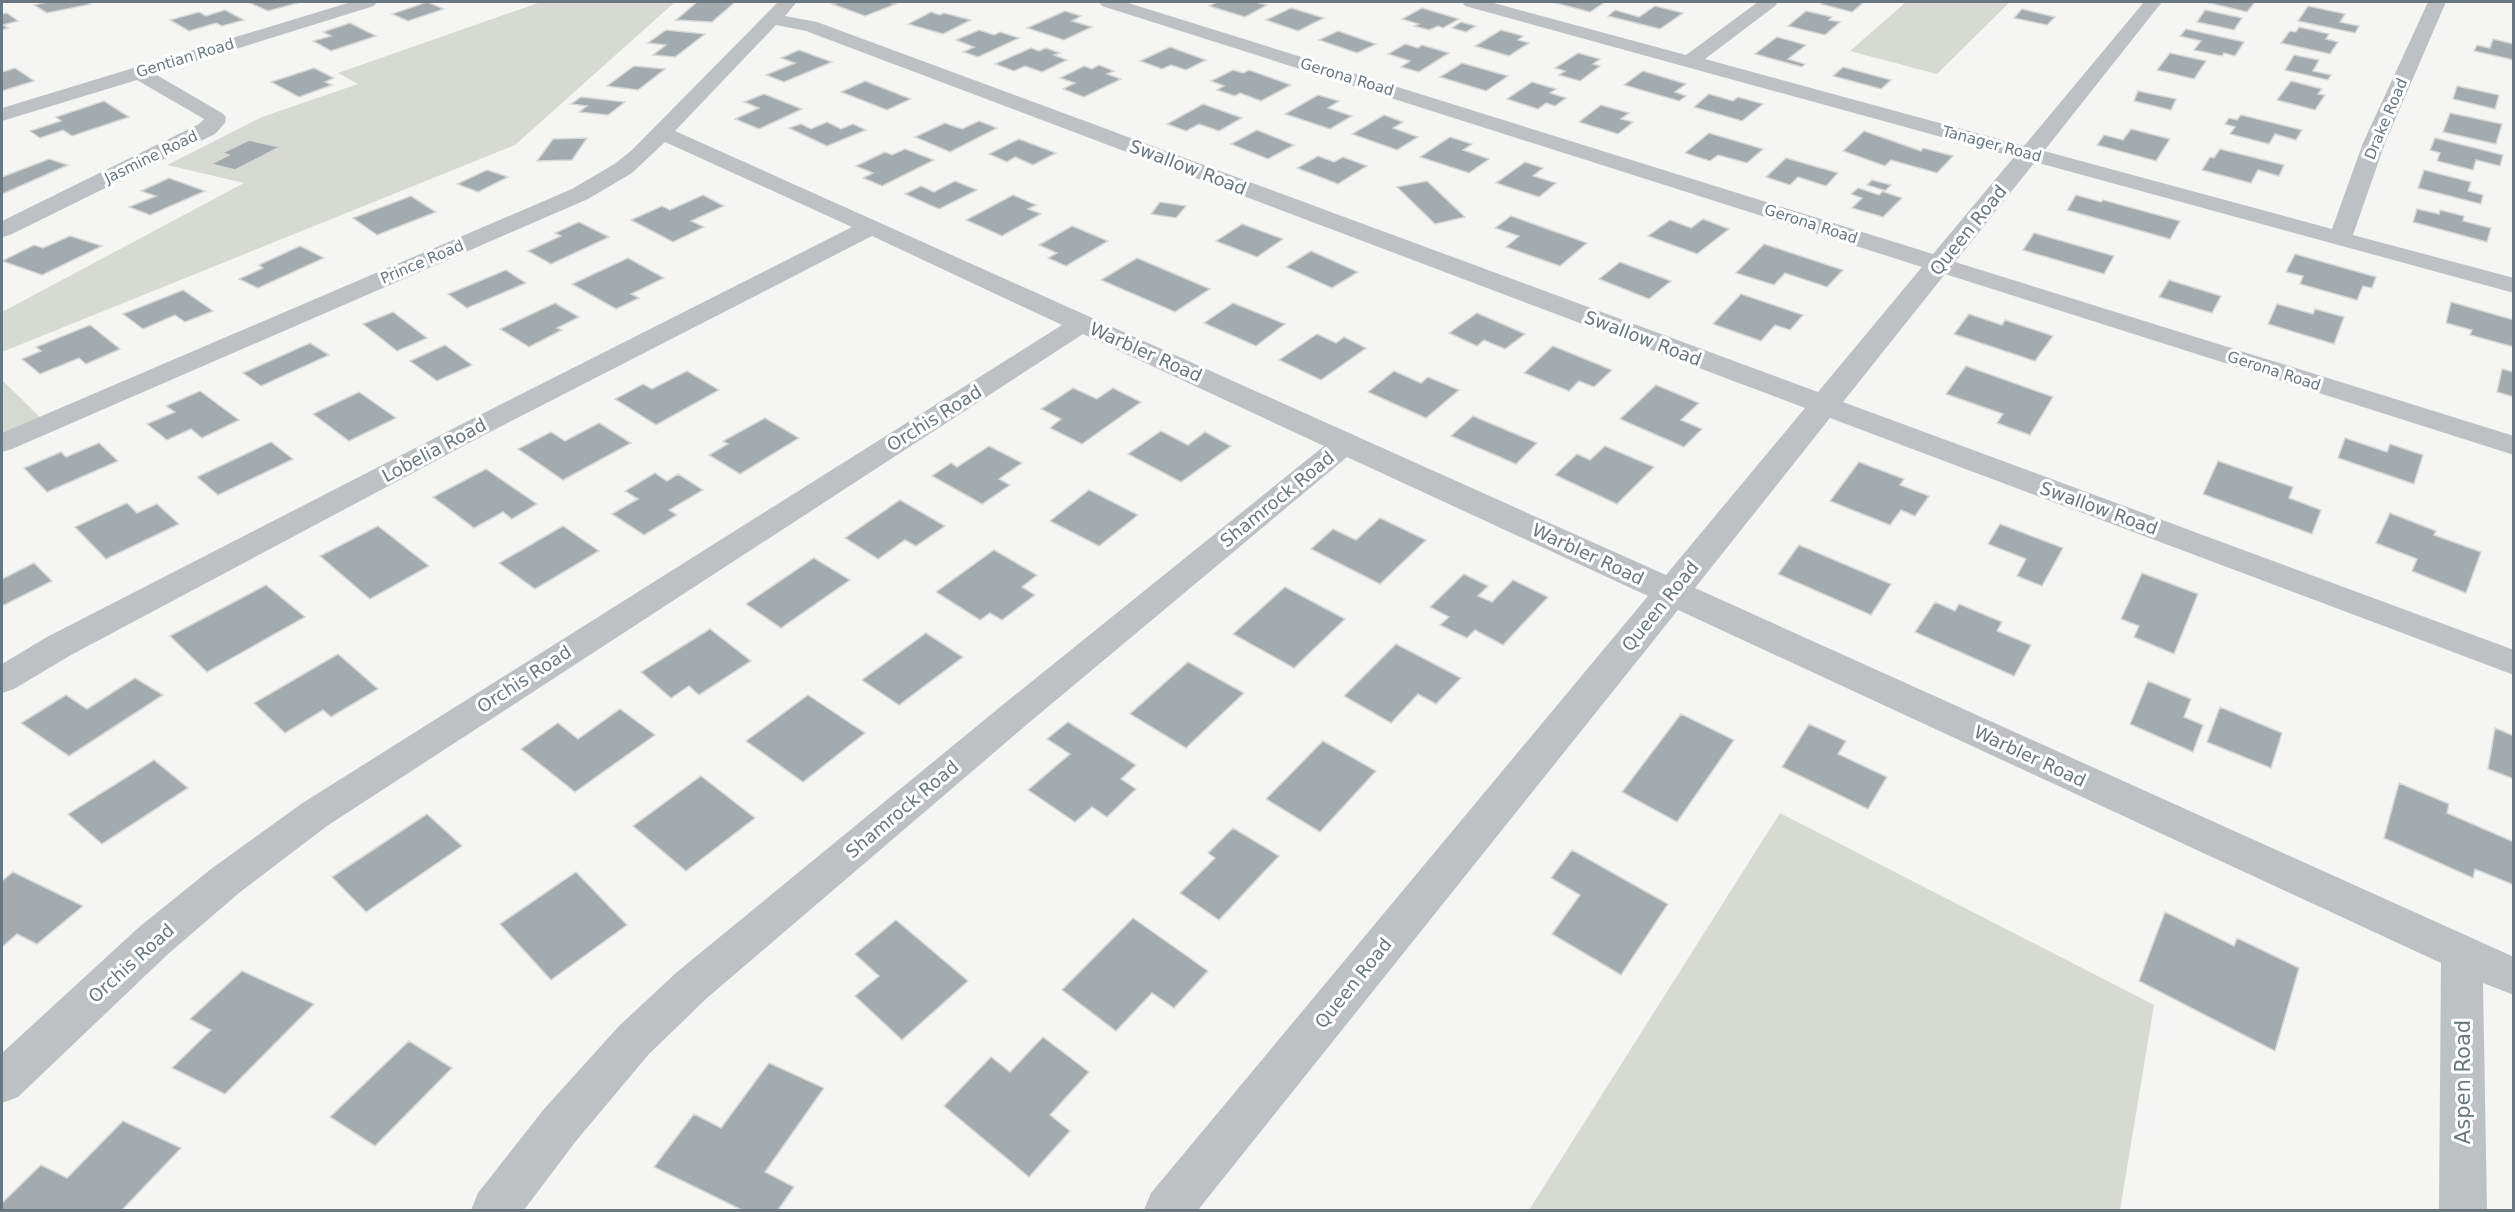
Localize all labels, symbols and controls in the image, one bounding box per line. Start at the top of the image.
street label: Gentian Road [134,35,236,81]
street label: Gerona Road [1298,54,1396,100]
street label: Drake Road [2361,76,2411,162]
street label: Tanager Road [1939,122,2044,166]
street label: Jasmine Road [101,127,200,188]
street label: Swallow Road [1126,135,1250,199]
street label: Queen Road [1925,181,2011,279]
street label: Gerona Road [1762,200,1860,248]
street label: Prince Road [378,236,466,288]
street label: Swallow Road [1581,306,1705,370]
street label: Warbler Road [1087,318,1205,386]
street label: Gerona Road [2225,347,2323,395]
street label: Orchis Road [883,381,985,455]
street label: Lobelia Road [378,414,490,486]
street label: Shamrock Road [1216,447,1338,551]
street label: Swallow Road [2037,477,2161,539]
street label: Warbler Road [1529,519,1647,589]
street label: Queen Road [1617,557,1703,655]
street label: Orchis Road [473,641,575,717]
street label: Warbler Road [1971,721,2089,791]
street label: Shamrock Road [841,756,963,862]
street label: Orchis Road [84,919,178,1007]
street label: Queen Road [1310,934,1396,1032]
street label: Aspen Road [2451,1020,2475,1144]

